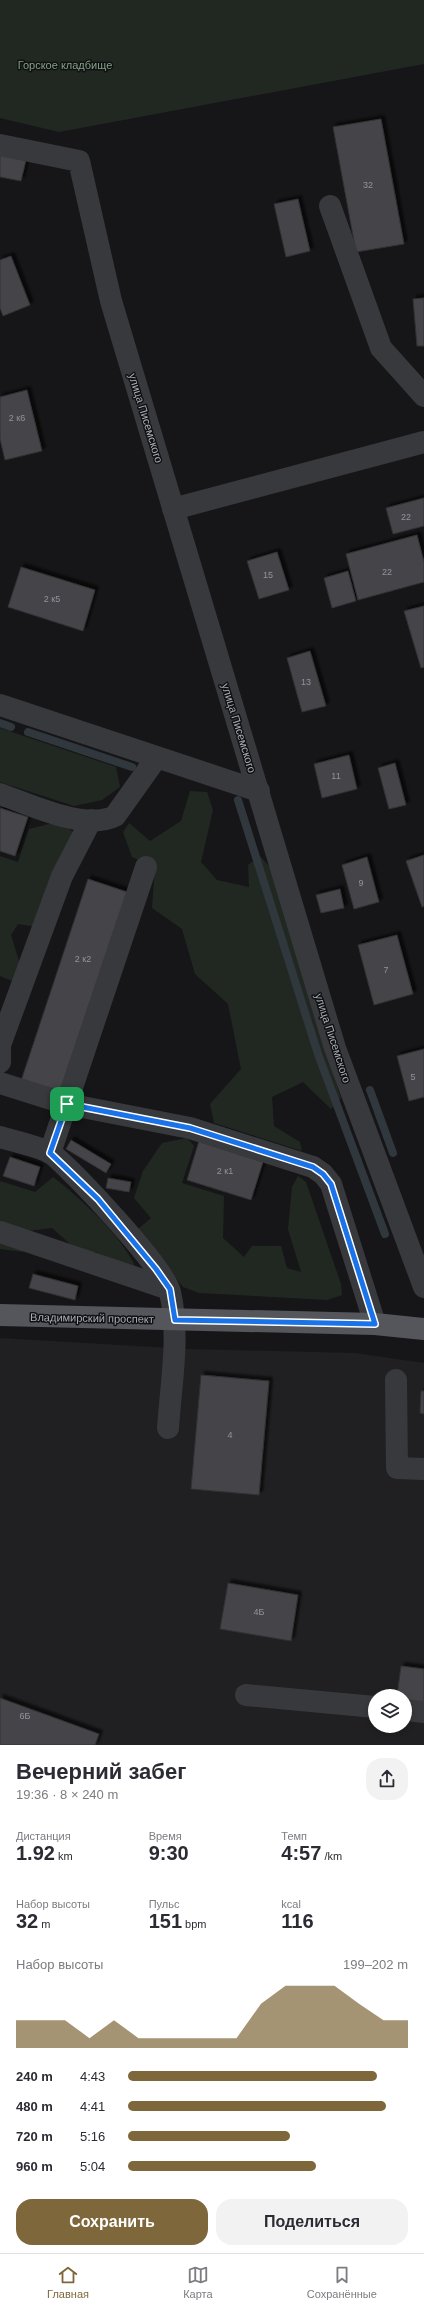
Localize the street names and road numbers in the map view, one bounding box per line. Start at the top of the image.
street label: улица Писемского [127,372,165,464]
street label: улица Писемского [220,682,258,774]
street label: улица Писемского [313,992,353,1084]
street label: Владимирский проспект [30,1311,154,1325]

